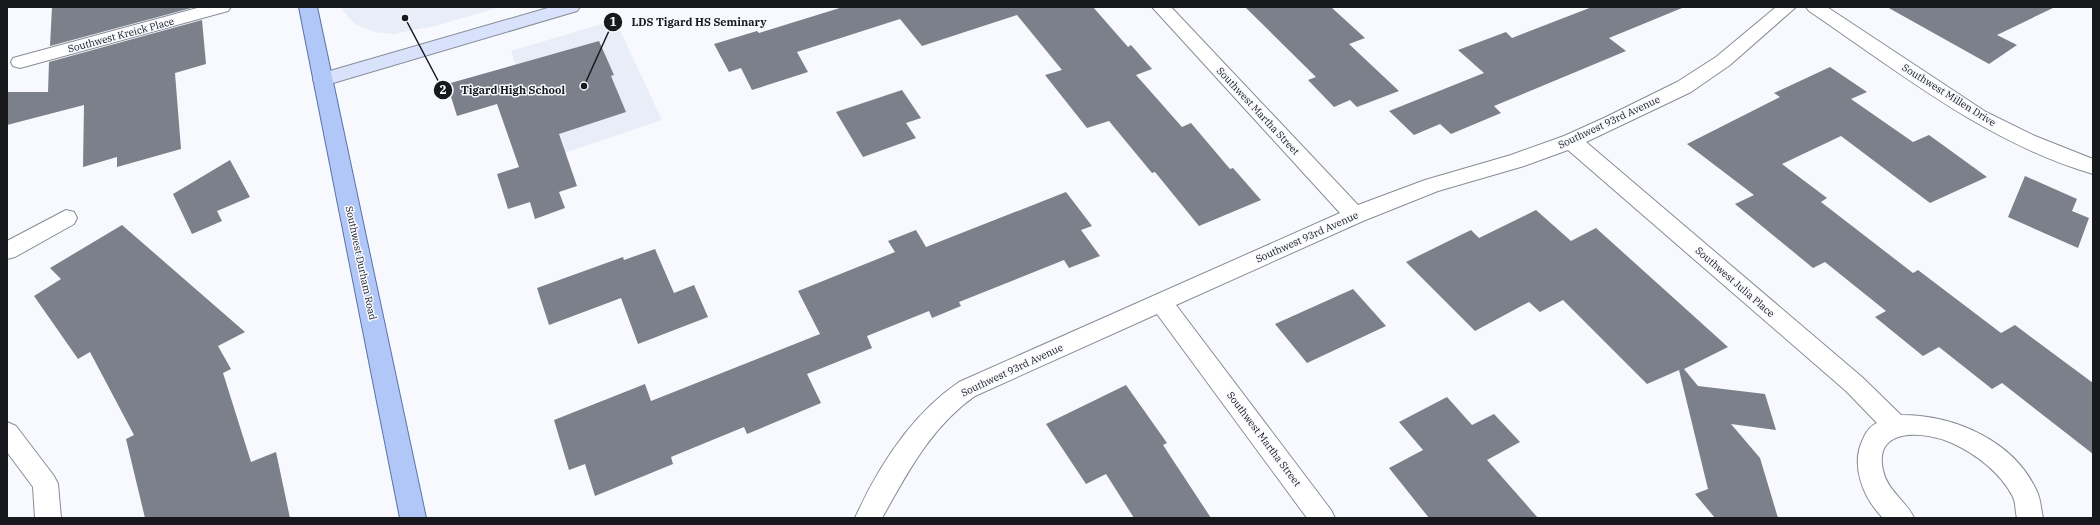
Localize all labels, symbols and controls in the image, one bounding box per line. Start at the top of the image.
callout: LDS Tigard HS Seminary [603,10,774,33]
text: 1 [609,14,617,29]
street label: Southwest Kreick Place [66,15,176,55]
text: LDS Tigard HS Seminary [631,15,767,29]
street label: Southwest Millen Drive [1900,61,1998,129]
street label: Southwest Martha Street [1214,64,1302,158]
callout: Tigard High School [433,79,573,102]
text: 2 [439,82,447,97]
text: Tigard High School [461,83,565,97]
street label: Southwest 93rd Avenue [1556,93,1662,151]
street label: Southwest Durham Road [343,205,379,321]
street label: Southwest 93rd Avenue [1254,208,1360,266]
street label: Southwest Julia Place [1693,244,1777,320]
street label: Southwest 93rd Avenue [959,341,1065,399]
street label: Southwest Martha Street [1224,389,1304,489]

